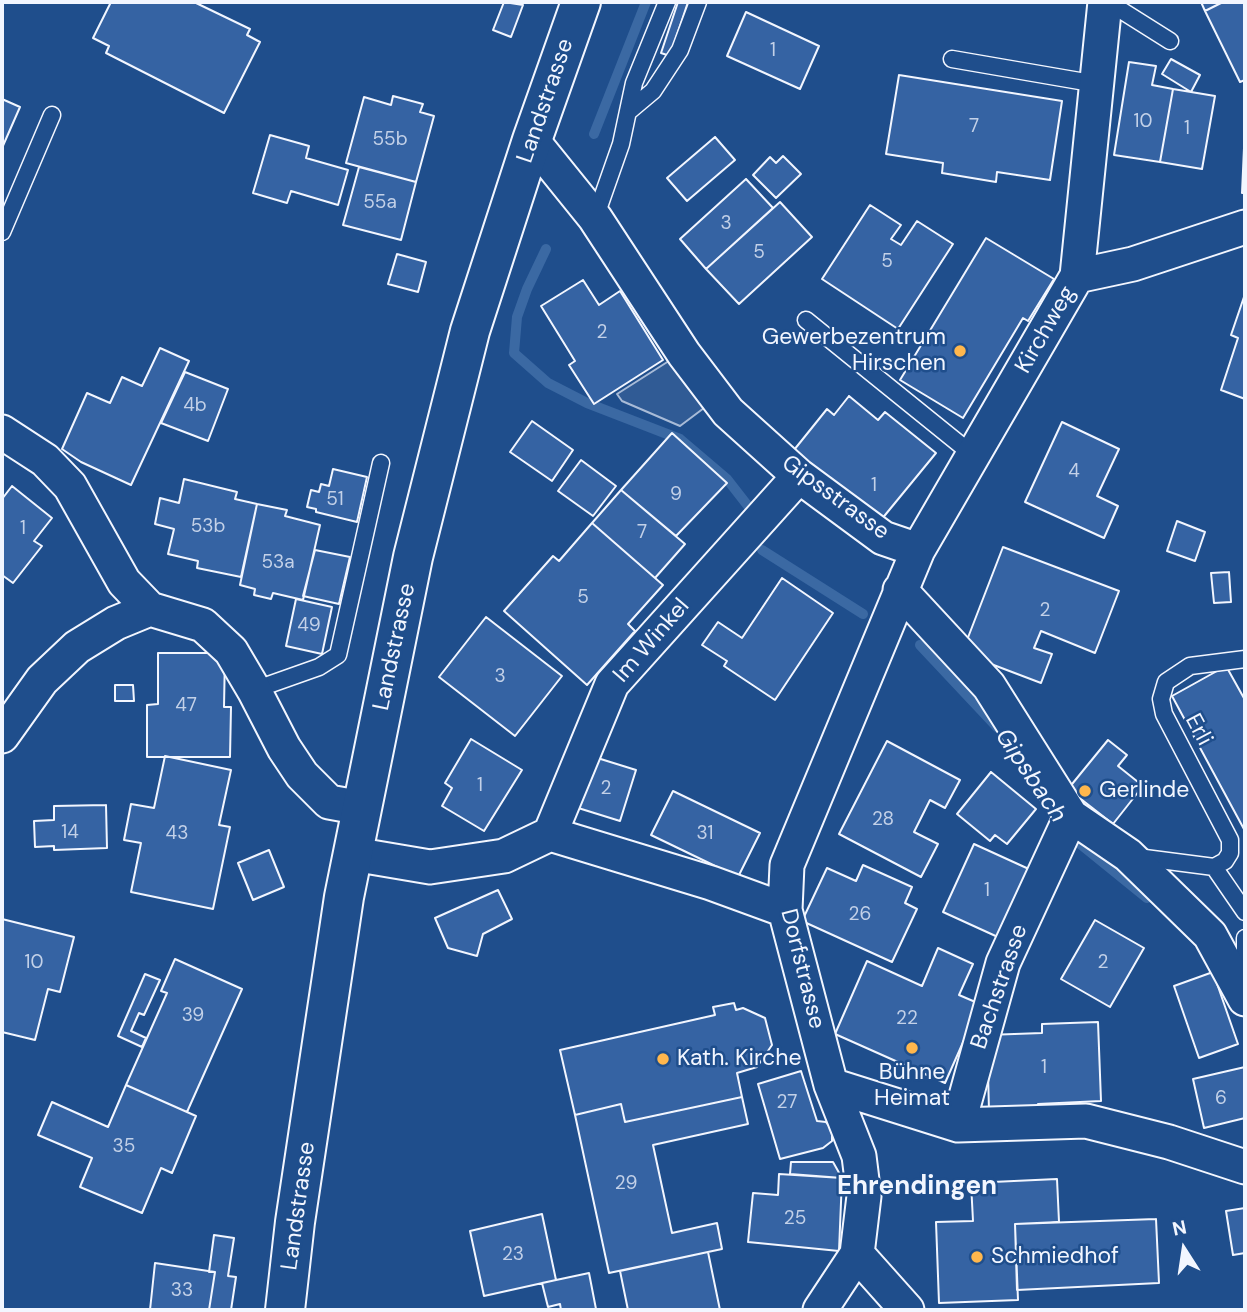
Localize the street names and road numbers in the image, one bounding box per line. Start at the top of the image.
street label: Landstrasse [512,35,580,167]
street label: Kirchweg [1010,281,1082,379]
street label: Gipsstrasse [776,450,894,546]
street label: Landstrasse [368,581,422,713]
street label: Im Winkel [608,593,696,689]
street label: Erli [1178,709,1218,751]
street label: Dorfstrasse [774,906,830,1032]
street label: Bachstrasse [966,921,1034,1053]
street label: Landstrasse [276,1140,322,1272]

